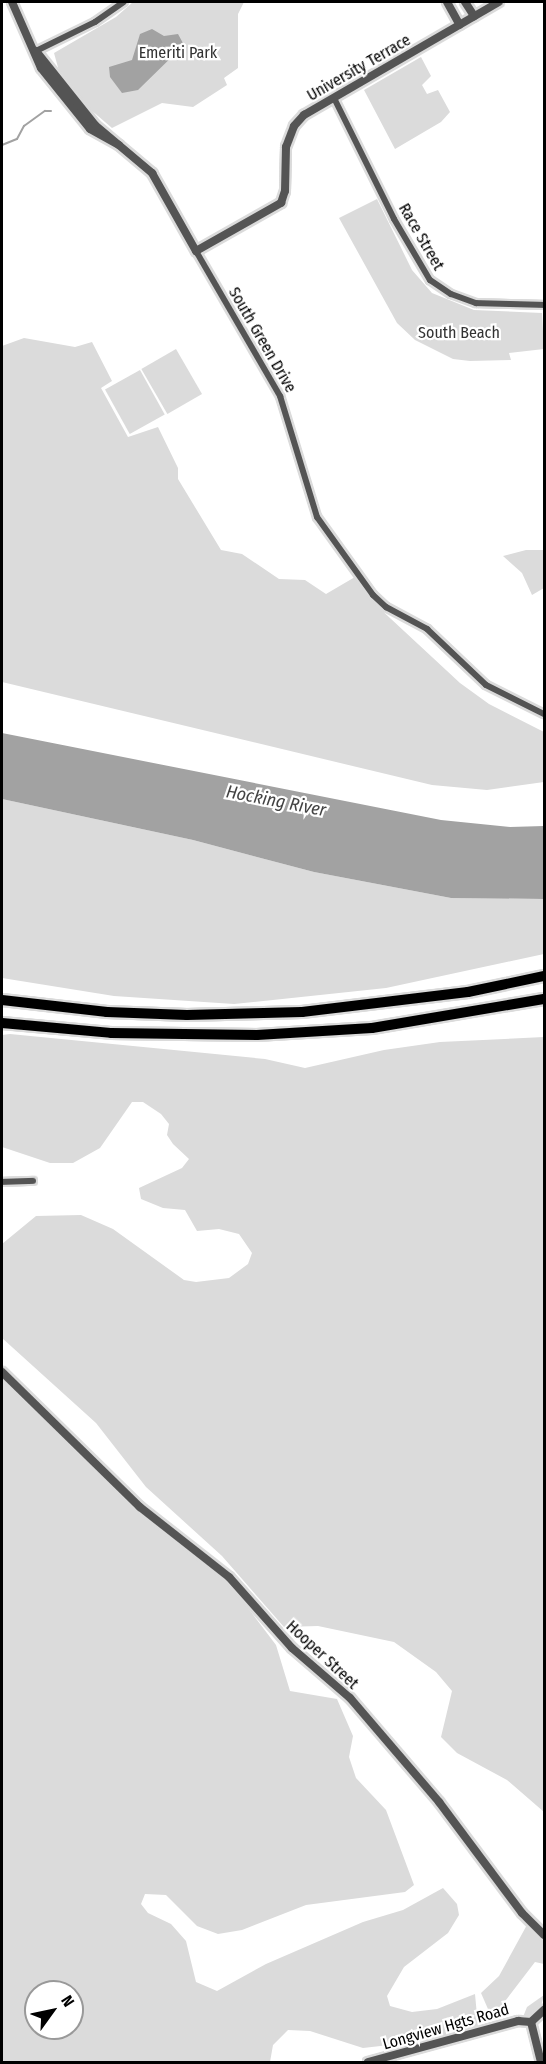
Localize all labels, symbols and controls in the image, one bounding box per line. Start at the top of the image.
street label: University Terrace [304,31,414,105]
park label: Emeriti Park [139,43,217,63]
street label: Race Street [394,200,448,274]
street label: South Green Drive [224,284,300,396]
park label: South Beach [418,323,500,343]
water label: Hocking River [224,781,328,821]
street label: Hooper Street [282,1617,362,1693]
north arrow [24,1980,84,2040]
text: N [57,1992,78,2010]
street label: Longview Hgts Road [381,2000,511,2054]

